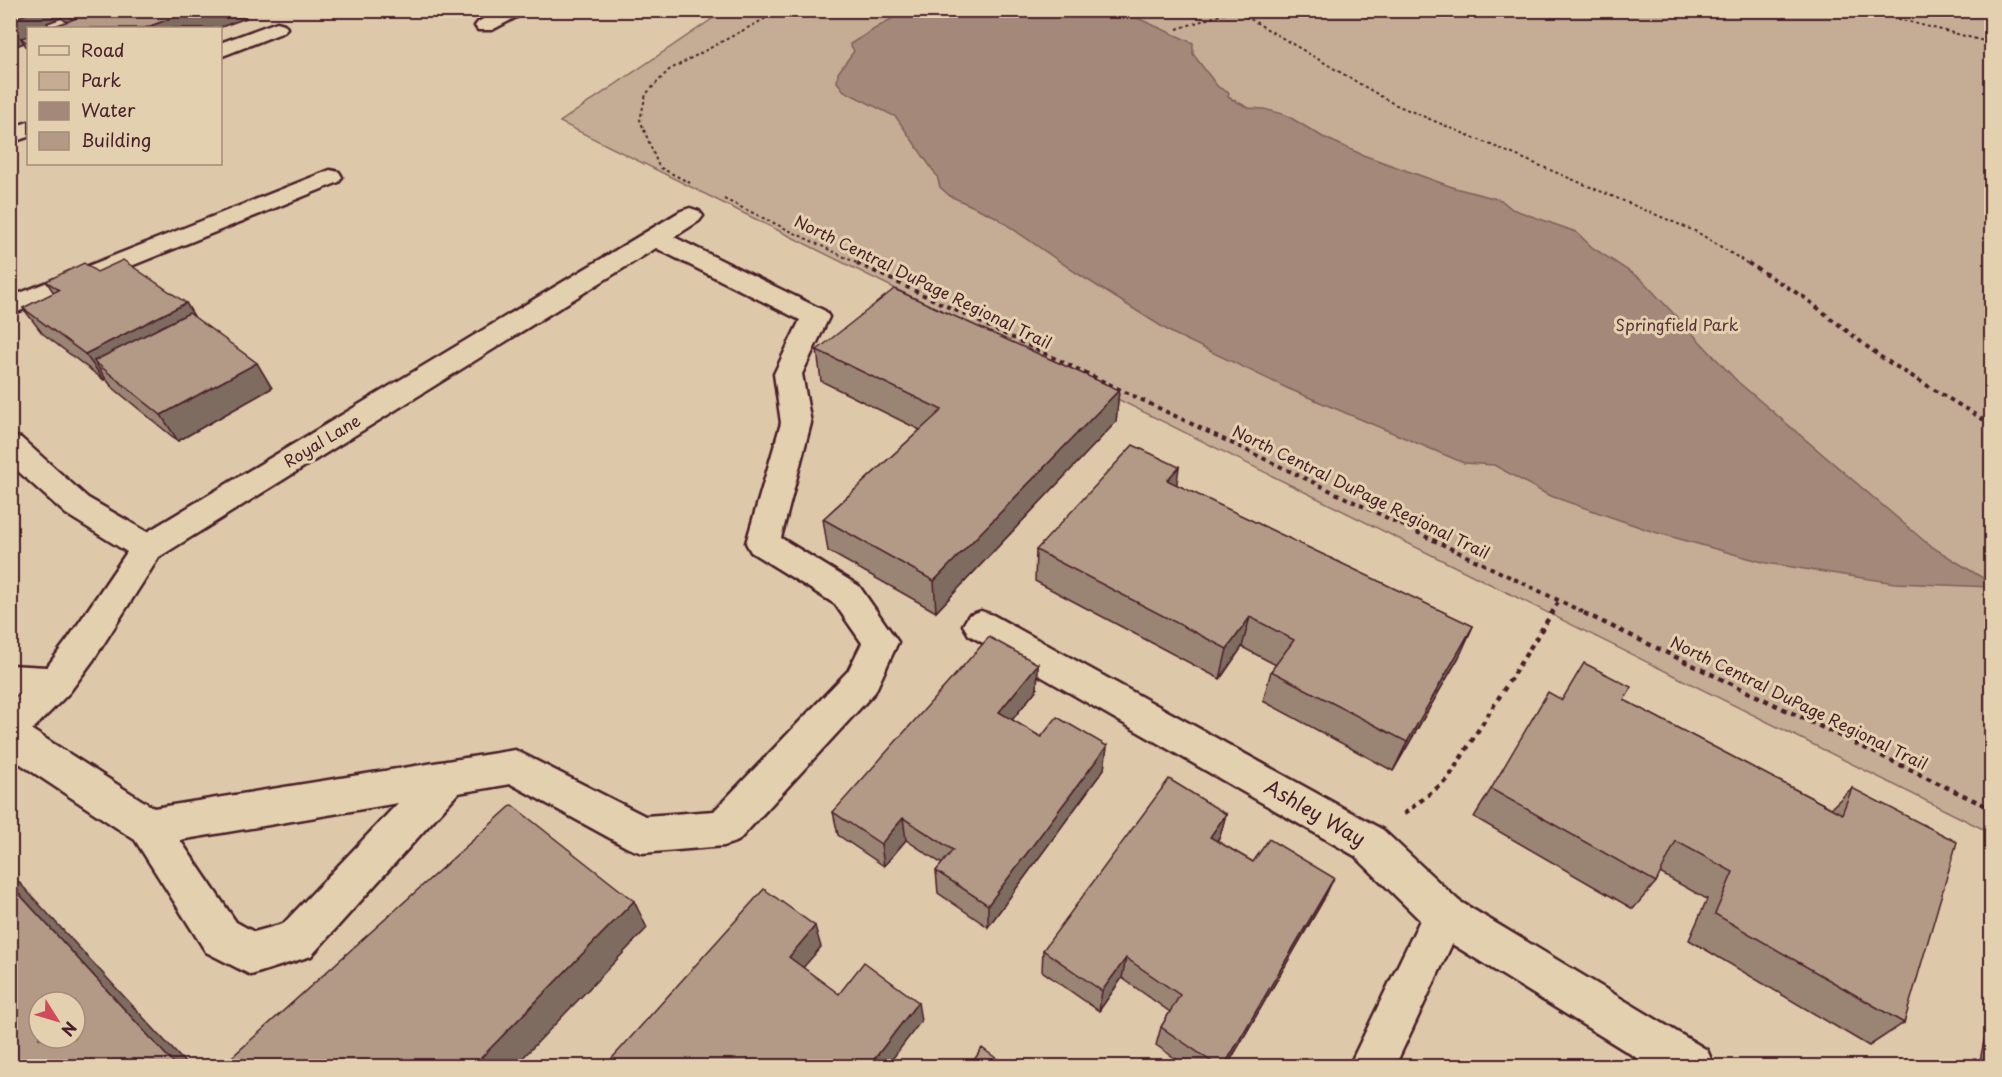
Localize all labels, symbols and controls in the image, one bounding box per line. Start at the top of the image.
legend [27,27,222,165]
text: Road [81,36,125,63]
text: Park [81,66,121,93]
text: Water [81,96,136,123]
text: Building [81,126,151,153]
street label: North Central DuPage Regional Trail [791,208,1056,354]
park label: Springfield Park [1616,312,1739,336]
street label: Royal Lane [278,408,365,473]
street label: North Central DuPage Regional Trail [1229,418,1494,564]
street label: North Central DuPage Regional Trail [1667,629,1932,775]
street label: Ashley Way [1259,771,1372,853]
north arrow [27,990,87,1050]
text: N [56,1017,83,1042]

